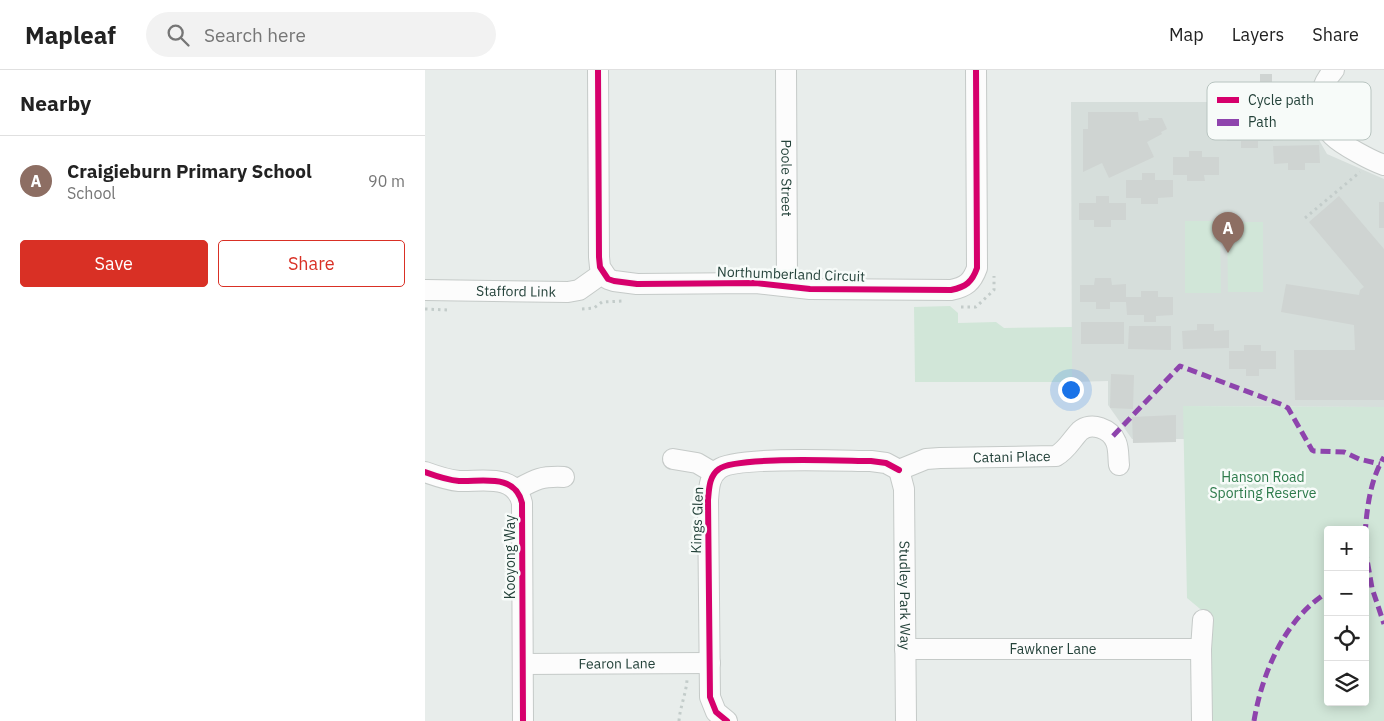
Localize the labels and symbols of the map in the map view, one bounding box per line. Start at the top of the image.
legend [1207,82,1371,140]
text: Cycle path [1248,91,1314,109]
text: Path [1248,113,1277,131]
street label: Poole Street [777,139,796,217]
pin: A [1212,212,1244,253]
street label: Northumberland Circuit [717,262,865,286]
street label: Stafford Link [476,282,557,301]
your location [1058,377,1084,403]
street label: Catani Place [973,447,1051,466]
park label: Hanson Road Sporting Reserve [1209,468,1317,502]
street label: Kings Glen [687,486,707,554]
street label: Kooyong Way [501,515,519,599]
street label: Studley Park Way [895,541,914,650]
street label: Fawkner Lane [1009,640,1097,658]
street label: Fearon Lane [578,654,656,673]

